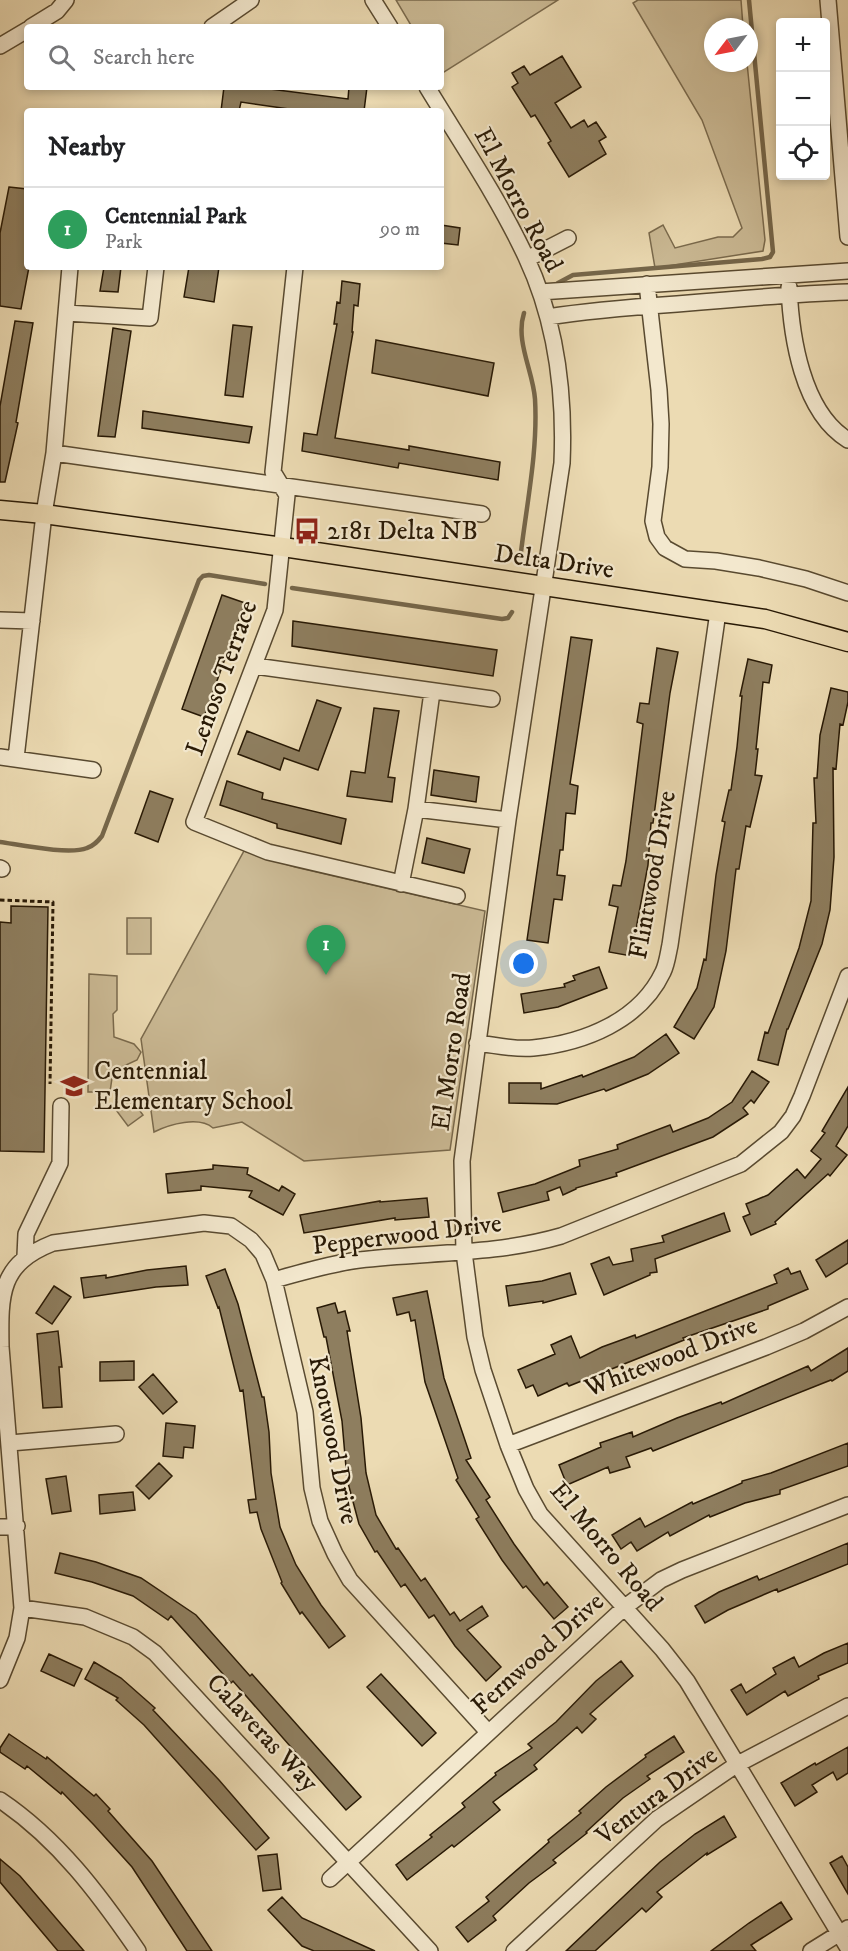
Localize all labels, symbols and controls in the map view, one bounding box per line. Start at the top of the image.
north arrow [704,18,758,72]
map controls [776,18,830,180]
button: + [776,18,830,72]
search box [24,24,444,90]
icon: search [45,41,78,74]
text: Search here [93,44,195,71]
button: − [776,72,830,126]
street label: El Morro Road [466,122,570,278]
button: locate [776,126,830,180]
text: Nearby [48,131,125,164]
text: Centennial Park [105,203,247,230]
text: 1 [64,217,71,242]
text: 90 m [380,217,420,242]
text: Park [105,230,142,255]
place label: 2181 Delta NB [327,515,478,548]
bus stop icon: 2181 Delta NB [292,516,322,546]
street label: Delta Drive [492,537,616,587]
street label: Lenoso Terrace [179,596,265,760]
street label: Flintwood Drive [622,788,684,962]
pin: 1 [306,926,346,975]
your location [509,949,538,978]
street label: El Morro Road [425,971,479,1133]
place label: Centennial Elementary School [94,1055,293,1118]
school or university icon: Centennial Elementary School [59,1071,89,1101]
street label: Pepperwood Drive [310,1207,504,1263]
street label: Whitewood Drive [579,1309,762,1405]
street label: Knotwood Drive [300,1353,366,1527]
street label: El Morro Road [542,1475,670,1619]
street label: Fernwood Drive [465,1586,611,1722]
street label: Calaveras Way [199,1667,326,1799]
street label: Ventura Drive [589,1739,725,1853]

